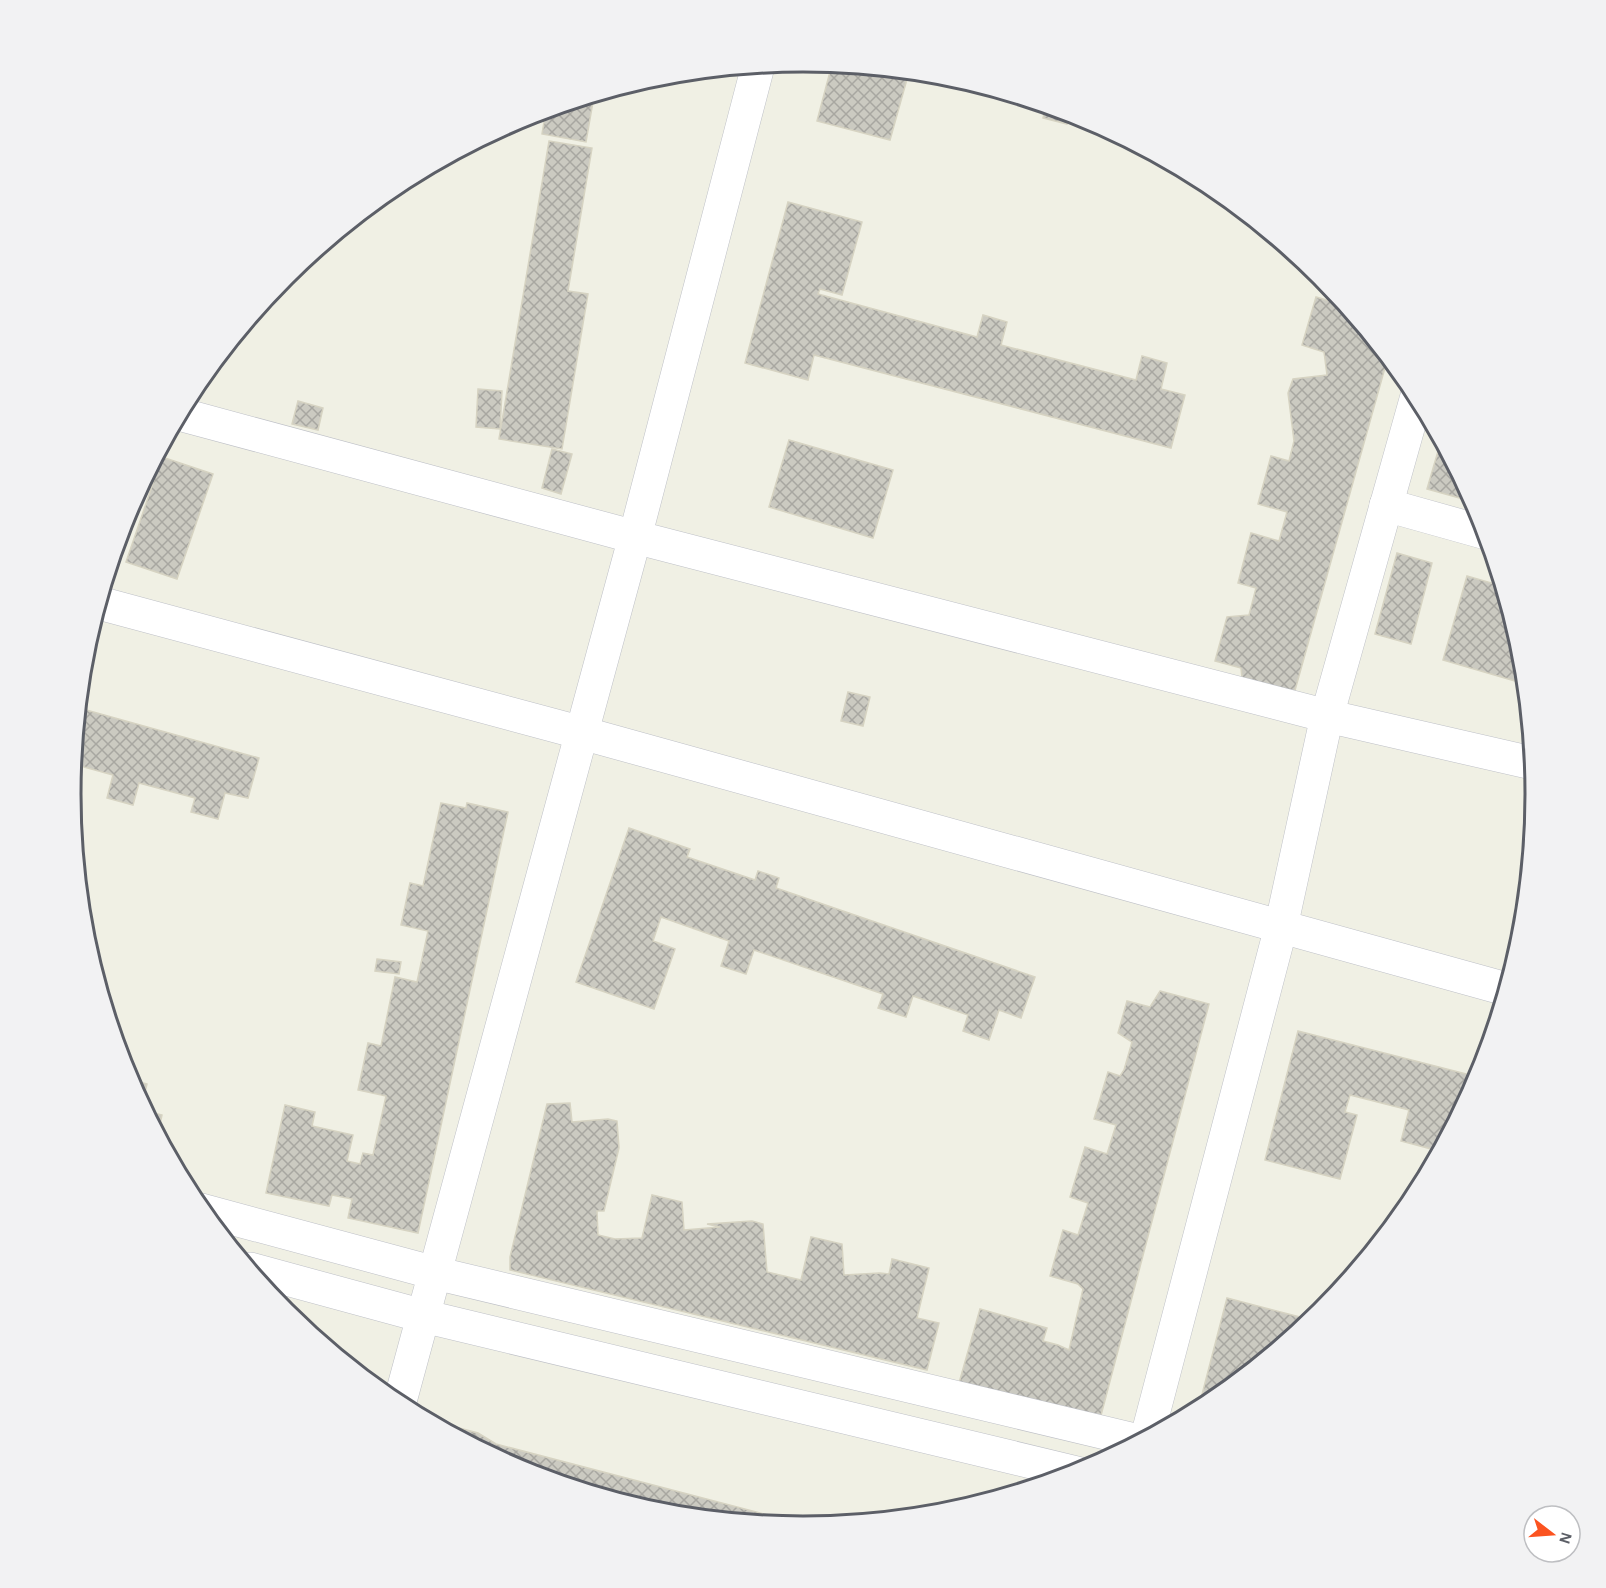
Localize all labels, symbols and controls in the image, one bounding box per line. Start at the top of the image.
north arrow [1522,1504,1582,1564]
text: N [1556,1530,1575,1546]

